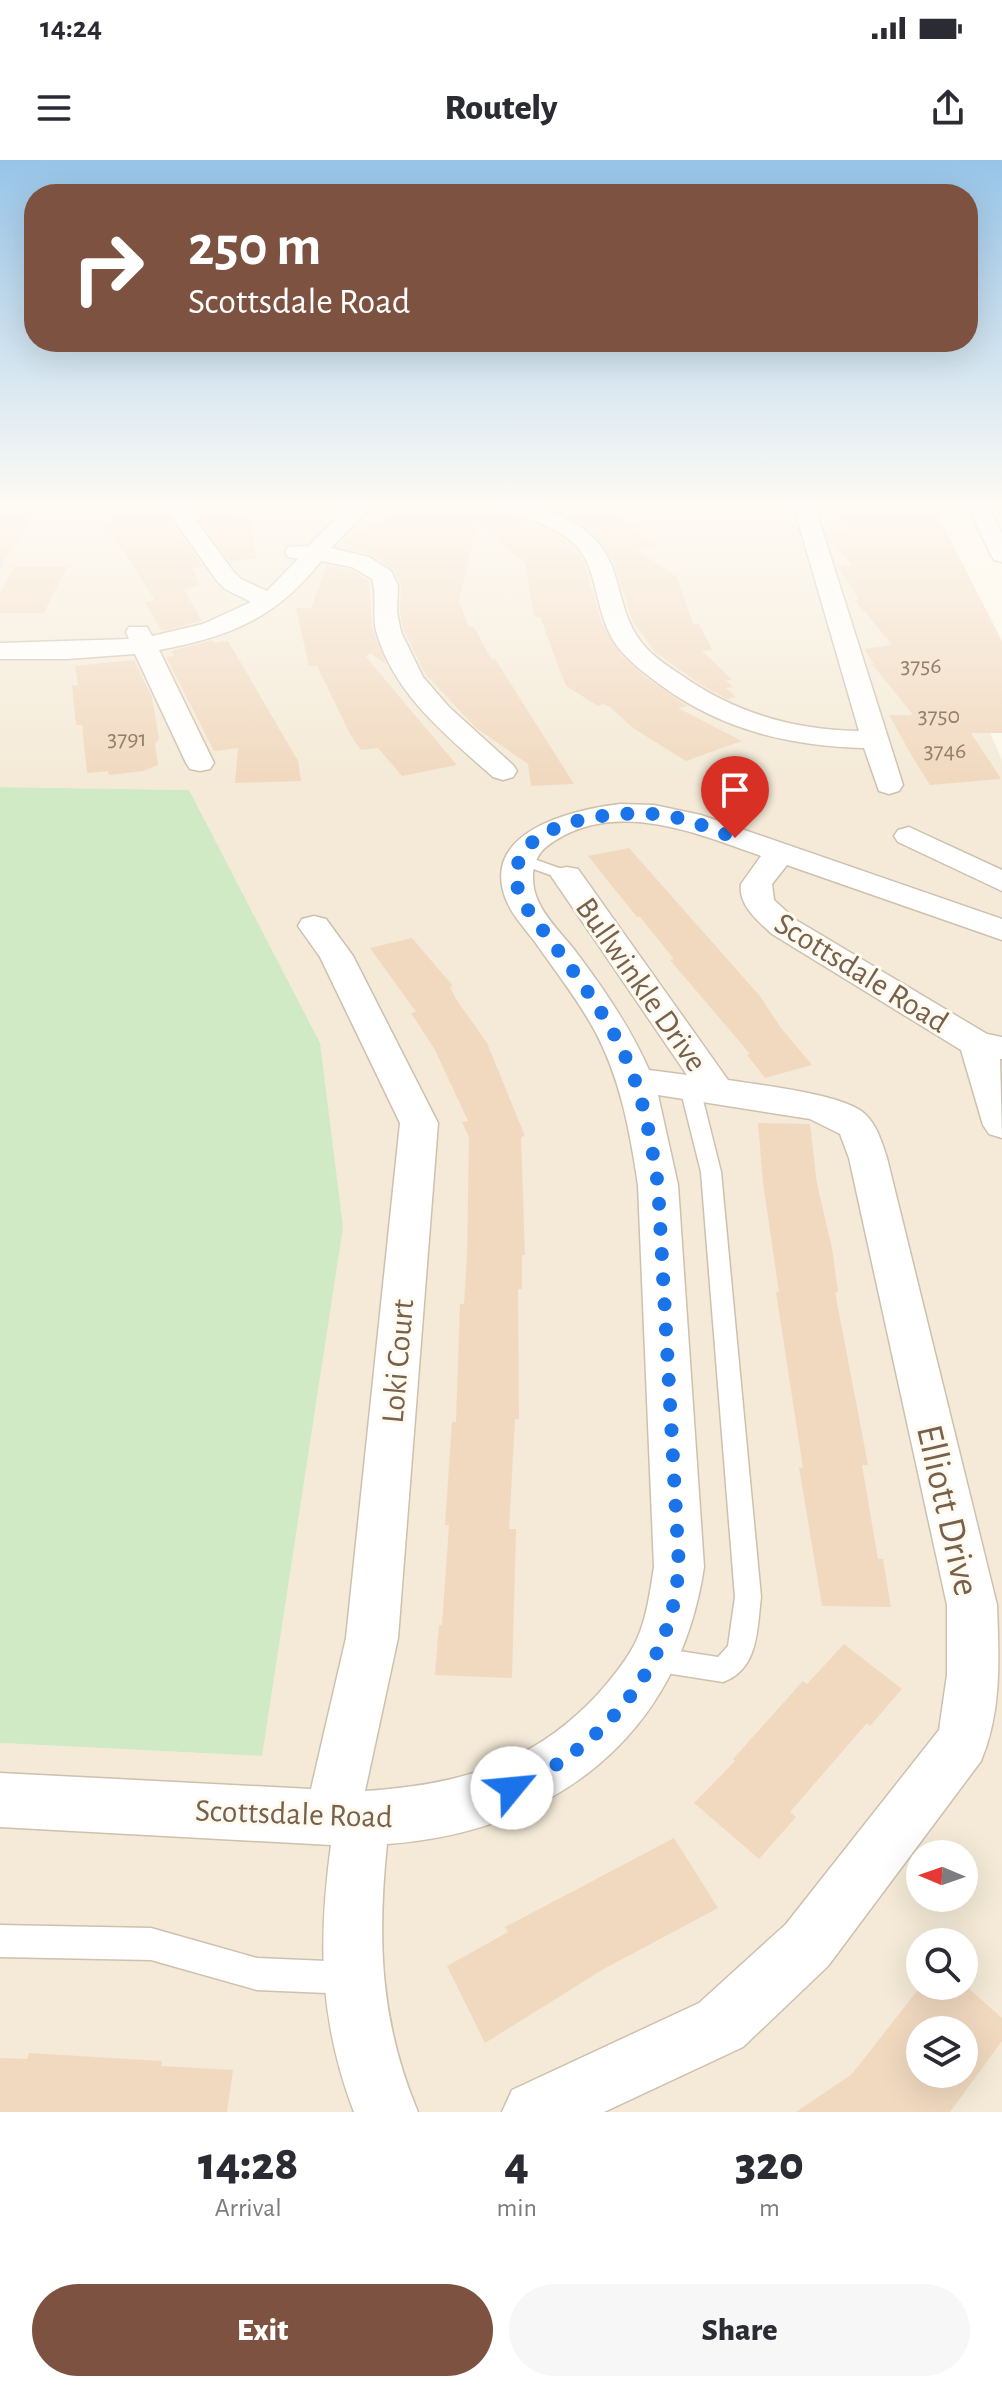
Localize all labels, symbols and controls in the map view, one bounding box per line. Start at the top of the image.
text: 14:24 [40,13,102,43]
icon: menu [32,86,76,130]
icon: share [926,86,970,130]
text: Routely [444,90,558,126]
icon: right [56,216,160,320]
text: 250 m [188,219,321,275]
text: Scottsdale Road [188,284,410,320]
house number: 3756 [900,654,942,678]
house number: 3750 [918,704,960,728]
house number: 3791 [107,727,147,751]
house number: 3746 [924,739,966,763]
pin [701,756,769,838]
icon: arrive [713,768,757,812]
street label: Bullwinkle Drive [570,892,713,1077]
street label: Scottsdale Road [769,907,954,1039]
street label: Loki Court [377,1298,419,1424]
street label: Elliott Drive [909,1421,985,1600]
position arrow [470,1746,554,1830]
street label: Scottsdale Road [195,1795,393,1833]
north arrow [906,1840,978,1912]
map controls [906,1840,978,2088]
button: search [906,1928,978,2000]
button: layers [906,2016,978,2088]
text: 14:28 [198,2141,298,2189]
text: 4 [504,2141,529,2189]
text: 320 [735,2141,804,2189]
text: Arrival [215,2195,282,2221]
text: min [496,2195,537,2221]
text: m [759,2195,780,2221]
button: Exit [32,2284,493,2376]
button: Share [509,2284,970,2376]

